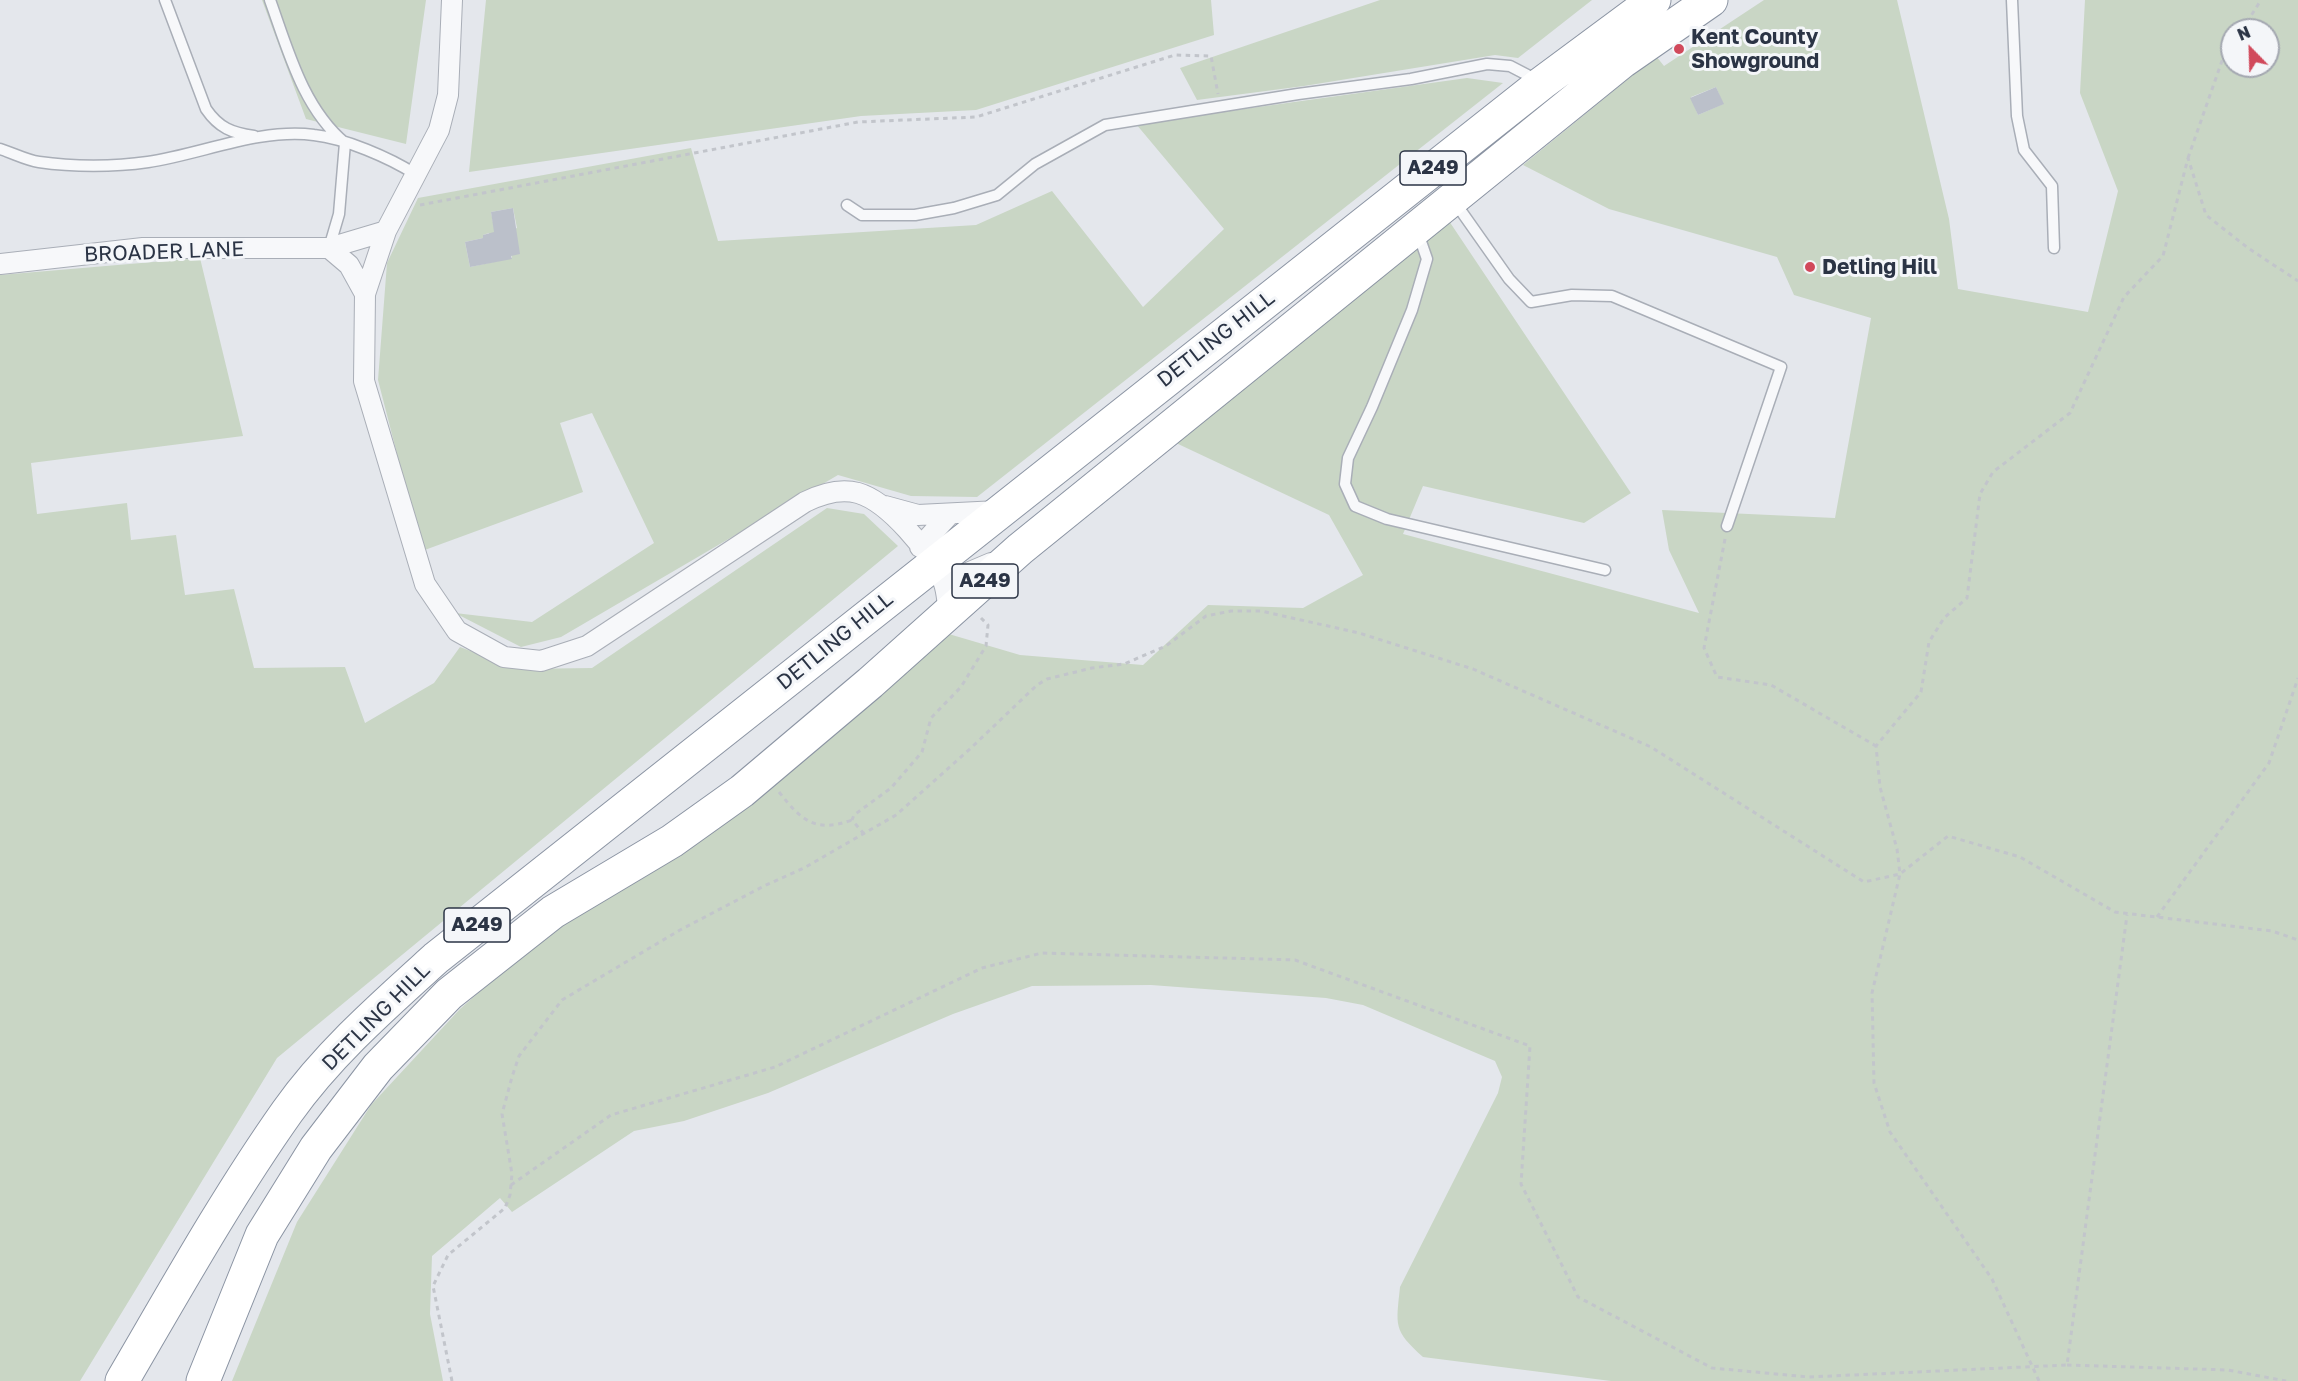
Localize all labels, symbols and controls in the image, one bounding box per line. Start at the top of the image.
north arrow [2220,18,2280,78]
text: N [2234,22,2253,45]
place label: Kent County Showground [1691,24,1819,74]
marker: Kent County Showground [1672,42,1686,56]
road number: A249 [1400,151,1466,185]
street label: BROADER LANE [84,237,244,267]
place label: Detling Hill [1822,254,1937,280]
marker: Detling Hill [1803,260,1817,274]
street label: DETLING HILL [1152,285,1280,393]
road number: A249 [952,564,1018,598]
street label: DETLING HILL [772,587,898,695]
road number: A249 [444,908,510,942]
street label: DETLING HILL [317,958,435,1076]

